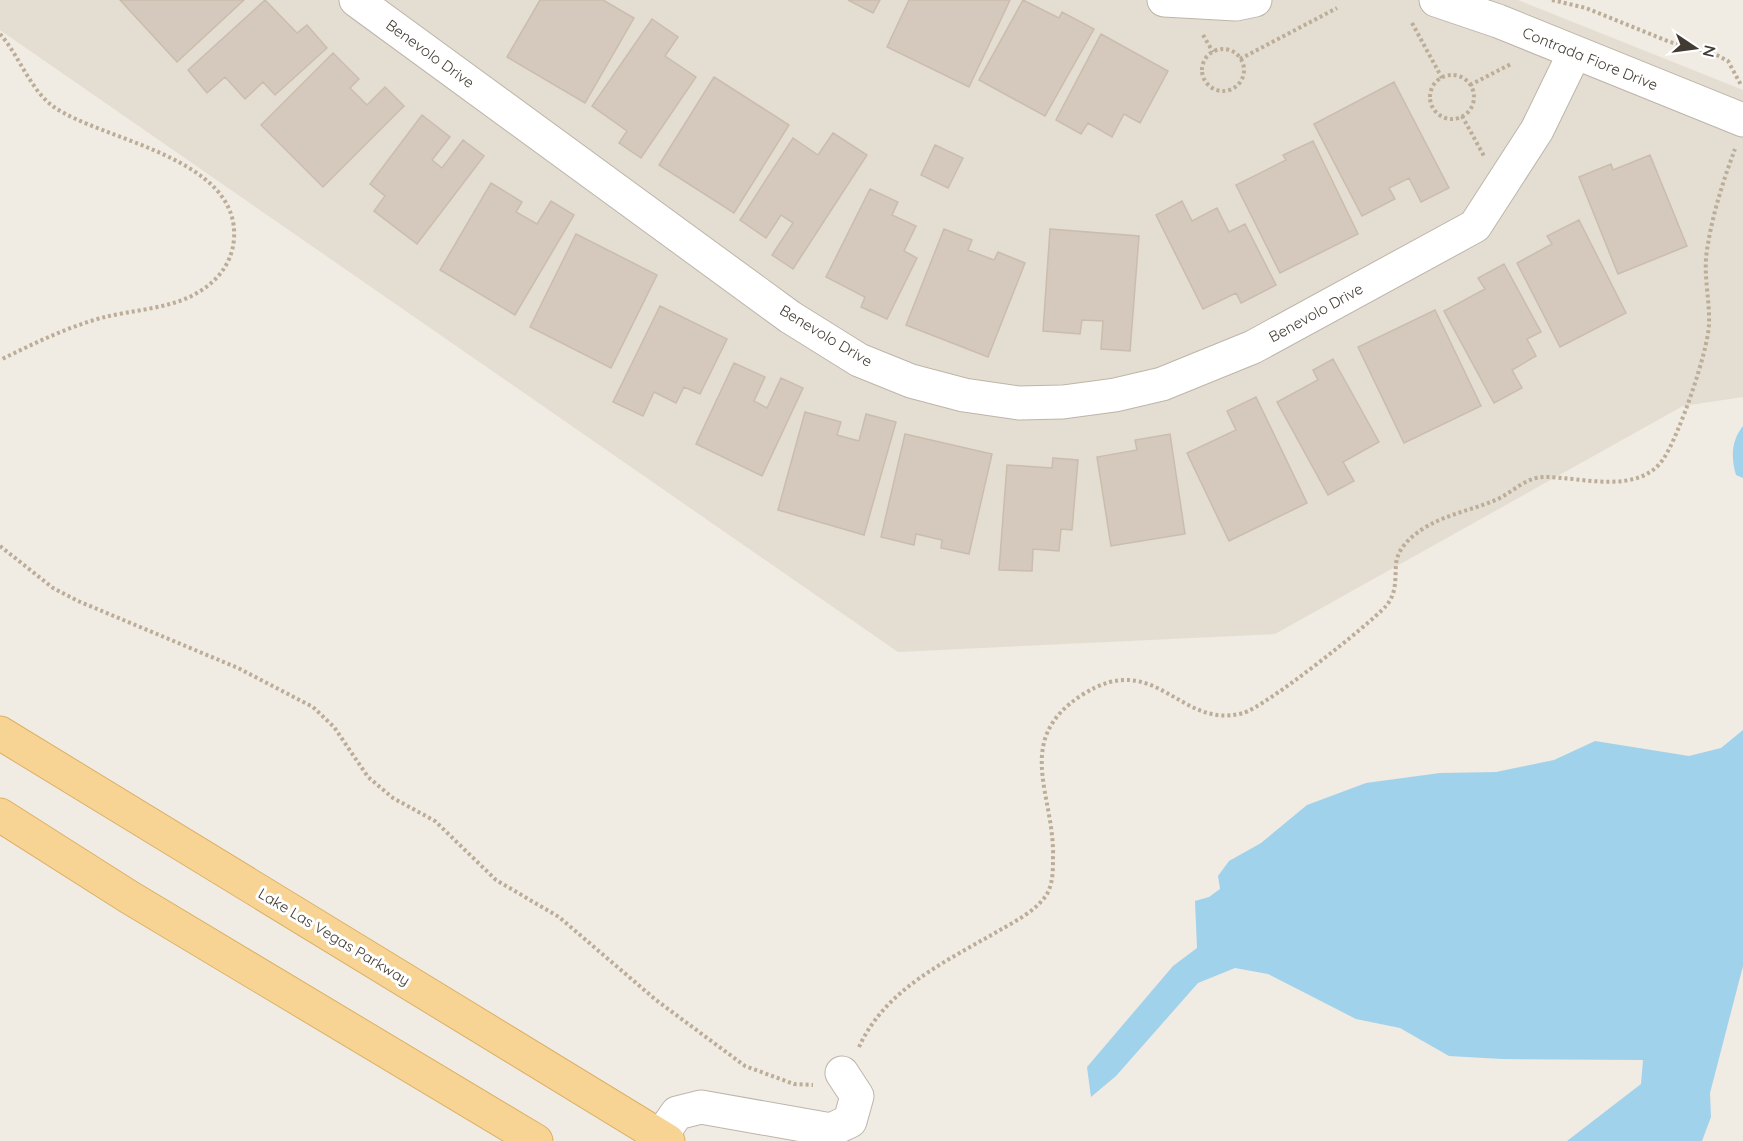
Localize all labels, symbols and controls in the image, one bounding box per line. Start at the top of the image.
street label: Benevolo Drive [382,15,478,92]
north arrow [1665,18,1725,78]
street label: Contrada Fiore Drive [1520,23,1661,94]
text: N [1699,43,1721,59]
street label: Benevolo Drive [1265,279,1366,346]
street label: Benevolo Drive [776,300,876,371]
street label: Lake Las Vegas Parkway [255,884,414,989]

